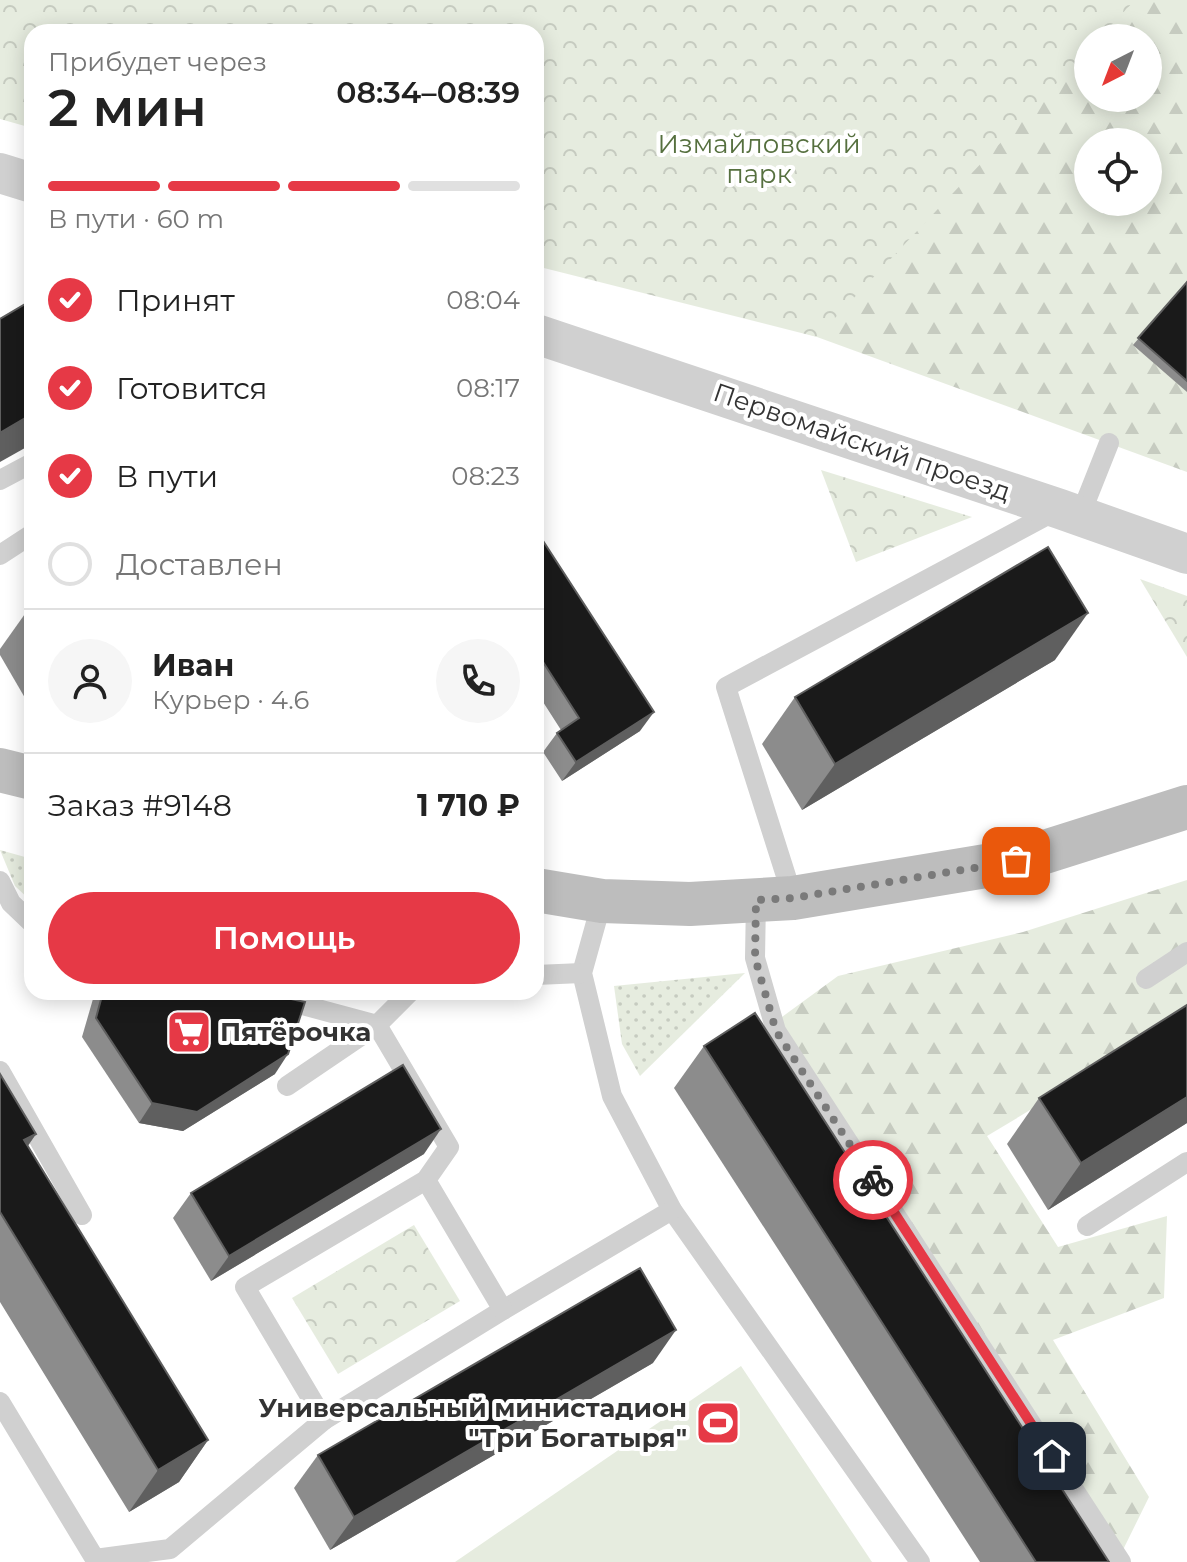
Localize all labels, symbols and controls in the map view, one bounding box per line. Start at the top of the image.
north arrow [1074,24,1162,112]
map controls [1074,24,1162,216]
text: Прибудет через [48,46,267,78]
text: 08:34–08:39 [336,74,520,111]
text: 2 мин [48,76,207,139]
park label: Измайловский парк [657,128,861,190]
button: locate [1074,128,1162,216]
text: В пути · 60 m [48,203,224,235]
icon: check [48,278,92,322]
text: Принят [116,282,235,319]
text: 08:04 [446,284,520,316]
icon: check [48,366,92,410]
text: Готовится [116,370,268,407]
text: 08:17 [456,372,520,404]
street label: Первомайский проезд [709,376,1015,508]
icon: check [48,454,92,498]
text: В пути [116,458,218,495]
text: 08:23 [451,460,520,492]
text: Доставлен [116,546,283,583]
button: person [48,639,132,723]
button: phone [436,639,520,723]
text: Иван [152,647,234,684]
text: Курьер · 4.6 [152,684,309,716]
text: Заказ #9148 [48,787,232,824]
text: 1 710 ₽ [417,787,520,824]
pin [982,827,1050,895]
icon: bag [994,839,1038,883]
button: Помощь [48,892,520,984]
supermarket icon: Пятёрочка [165,1008,213,1056]
place label: Пятёрочка [220,1016,371,1048]
courier [833,1140,913,1220]
icon: bike [851,1158,895,1202]
place label: Универсальный министадион "Три Богатыря" [258,1392,687,1454]
sports icon: Универсальный министадион "Три Богатыря" [694,1399,742,1447]
pin [1018,1422,1086,1490]
icon: home [1030,1434,1074,1478]

